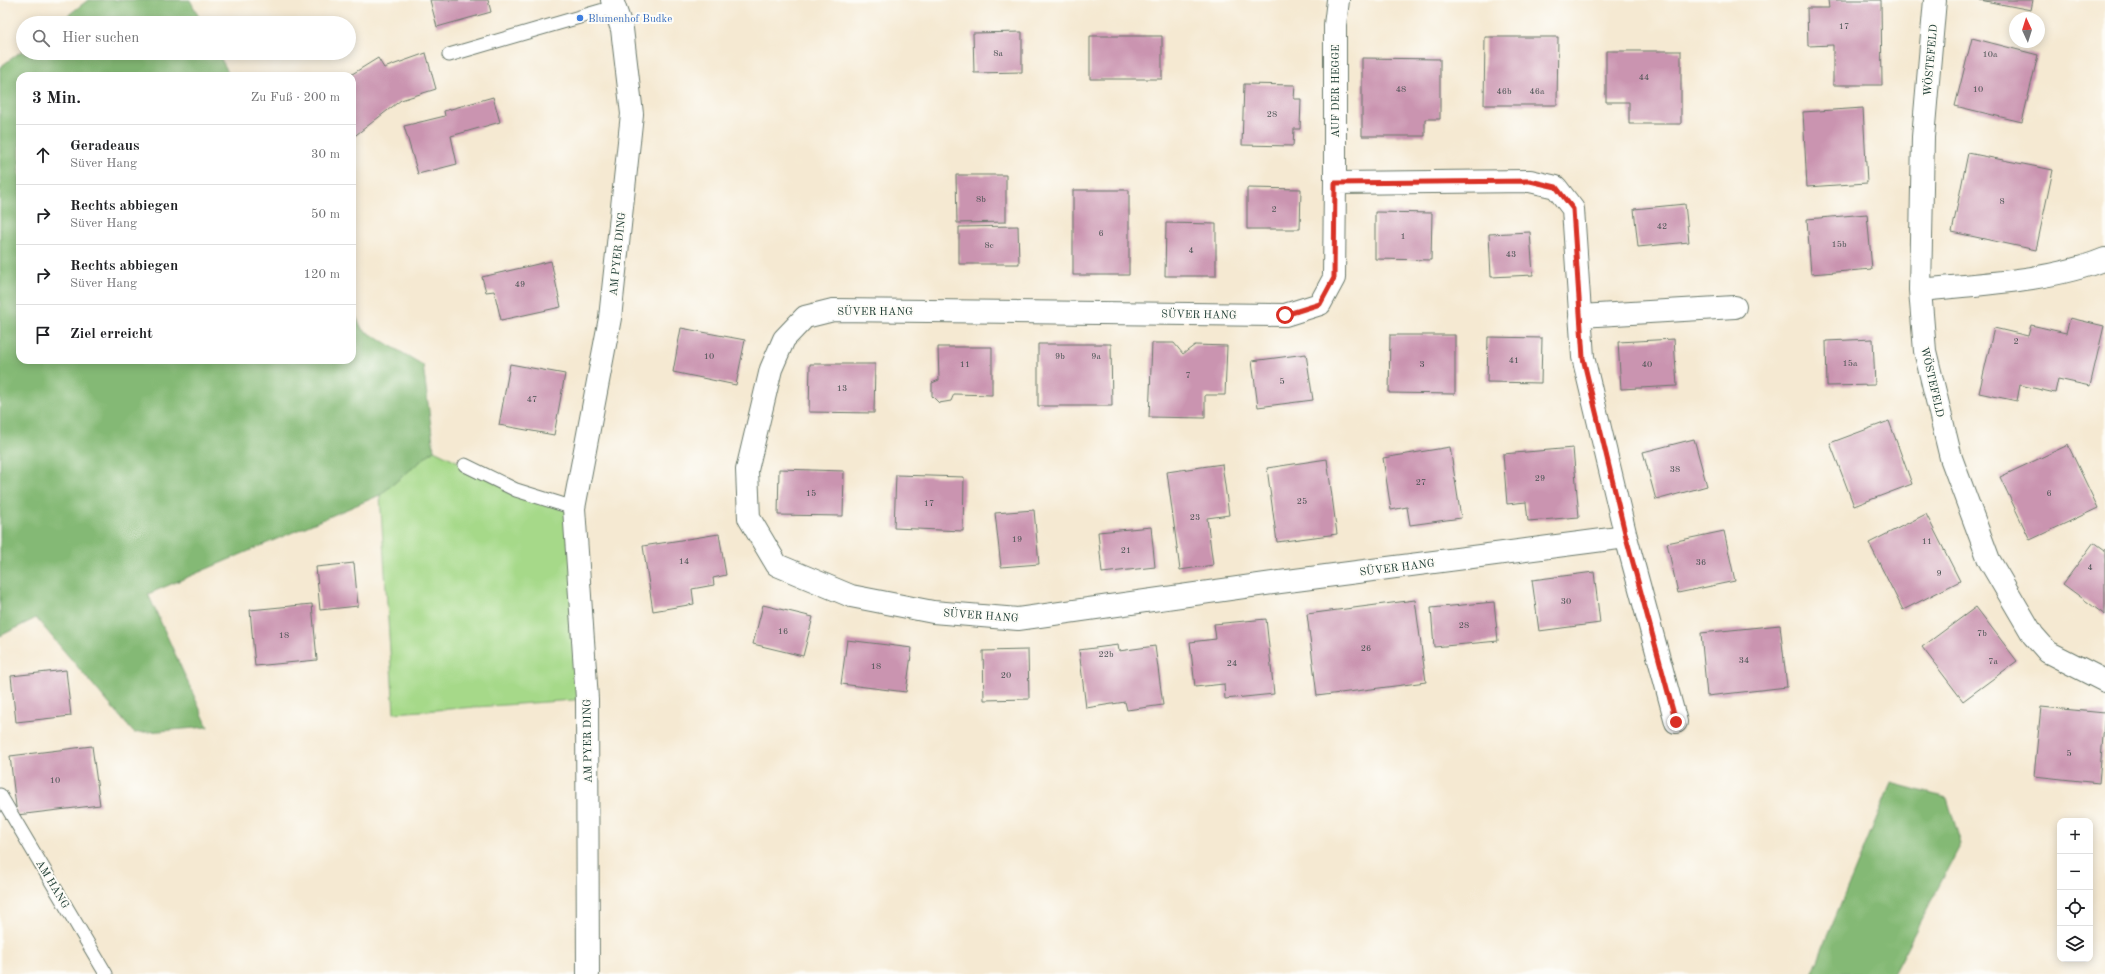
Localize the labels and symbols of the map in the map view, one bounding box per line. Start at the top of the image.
north arrow [2009,12,2045,48]
marker: Blumenhof Budke [575,13,585,23]
place label: Blumenhof Budke [588,14,672,25]
house number: 17 [1839,22,1849,31]
street label: WÖSTEFELD [1921,23,1940,96]
street label: AUF DER HEGGE [1331,44,1342,138]
house number: 8a [993,49,1003,58]
house number: 10a [1983,50,1998,59]
house number: 44 [1639,73,1649,82]
house number: 48 [1396,85,1406,94]
house number: 10 [1973,85,1983,94]
house number: 46b [1496,87,1512,96]
house number: 46a [1530,87,1545,96]
house number: 28 [1267,110,1277,119]
house number: 8b [976,195,986,204]
house number: 8 [1999,197,2005,206]
house number: 2 [1271,205,1277,214]
street label: AM PYER DING [609,212,628,297]
house number: 42 [1657,222,1667,231]
house number: 6 [1098,229,1104,238]
house number: 1 [1400,232,1406,241]
house number: 15b [1831,240,1847,249]
house number: 8c [984,241,994,250]
house number: 4 [1188,246,1194,255]
house number: 43 [1506,250,1516,259]
house number: 49 [515,280,525,289]
street label: SÜVER HANG [837,305,913,318]
route start [1276,306,1294,324]
street label: SÜVER HANG [1161,307,1237,322]
house number: 2 [2013,337,2019,346]
street label: WÖSTEFELD [1918,346,1947,419]
house number: 10 [704,352,714,361]
house number: 9b [1055,352,1065,361]
house number: 9a [1091,352,1101,361]
house number: 41 [1509,356,1519,365]
house number: 15a [1843,359,1858,368]
house number: 11 [960,360,970,369]
house number: 3 [1419,360,1425,369]
house number: 40 [1642,360,1652,369]
house number: 7 [1185,371,1191,380]
house number: 5 [1279,377,1285,386]
house number: 13 [837,384,847,393]
house number: 47 [527,395,537,404]
house number: 38 [1670,465,1680,474]
house number: 29 [1535,474,1545,483]
house number: 27 [1416,478,1426,487]
house number: 15 [806,489,816,498]
house number: 6 [2046,489,2052,498]
house number: 25 [1297,497,1307,506]
house number: 17 [924,499,934,508]
house number: 23 [1190,513,1200,522]
house number: 19 [1012,535,1022,544]
house number: 11 [1922,537,1932,546]
house number: 21 [1121,546,1131,555]
street label: SÜVER HANG [1359,556,1435,579]
house number: 14 [679,557,689,566]
house number: 36 [1696,558,1706,567]
house number: 4 [2087,563,2093,572]
house number: 9 [1936,569,1942,578]
house number: 30 [1561,597,1571,606]
street label: SÜVER HANG [943,606,1019,625]
house number: 28 [1459,621,1469,630]
house number: 16 [778,627,788,636]
house number: 7b [1977,629,1987,638]
house number: 18 [279,631,289,640]
house number: 26 [1361,644,1371,653]
house number: 22b [1098,650,1114,659]
house number: 34 [1739,656,1749,665]
house number: 7a [1988,657,1998,666]
house number: 24 [1227,659,1237,668]
house number: 18 [871,662,881,671]
house number: 20 [1001,671,1011,680]
street label: AM PYER DING [582,699,595,783]
route end [1667,713,1685,731]
house number: 5 [2066,749,2072,758]
house number: 10 [50,776,60,785]
street label: AM HANG [33,859,70,911]

